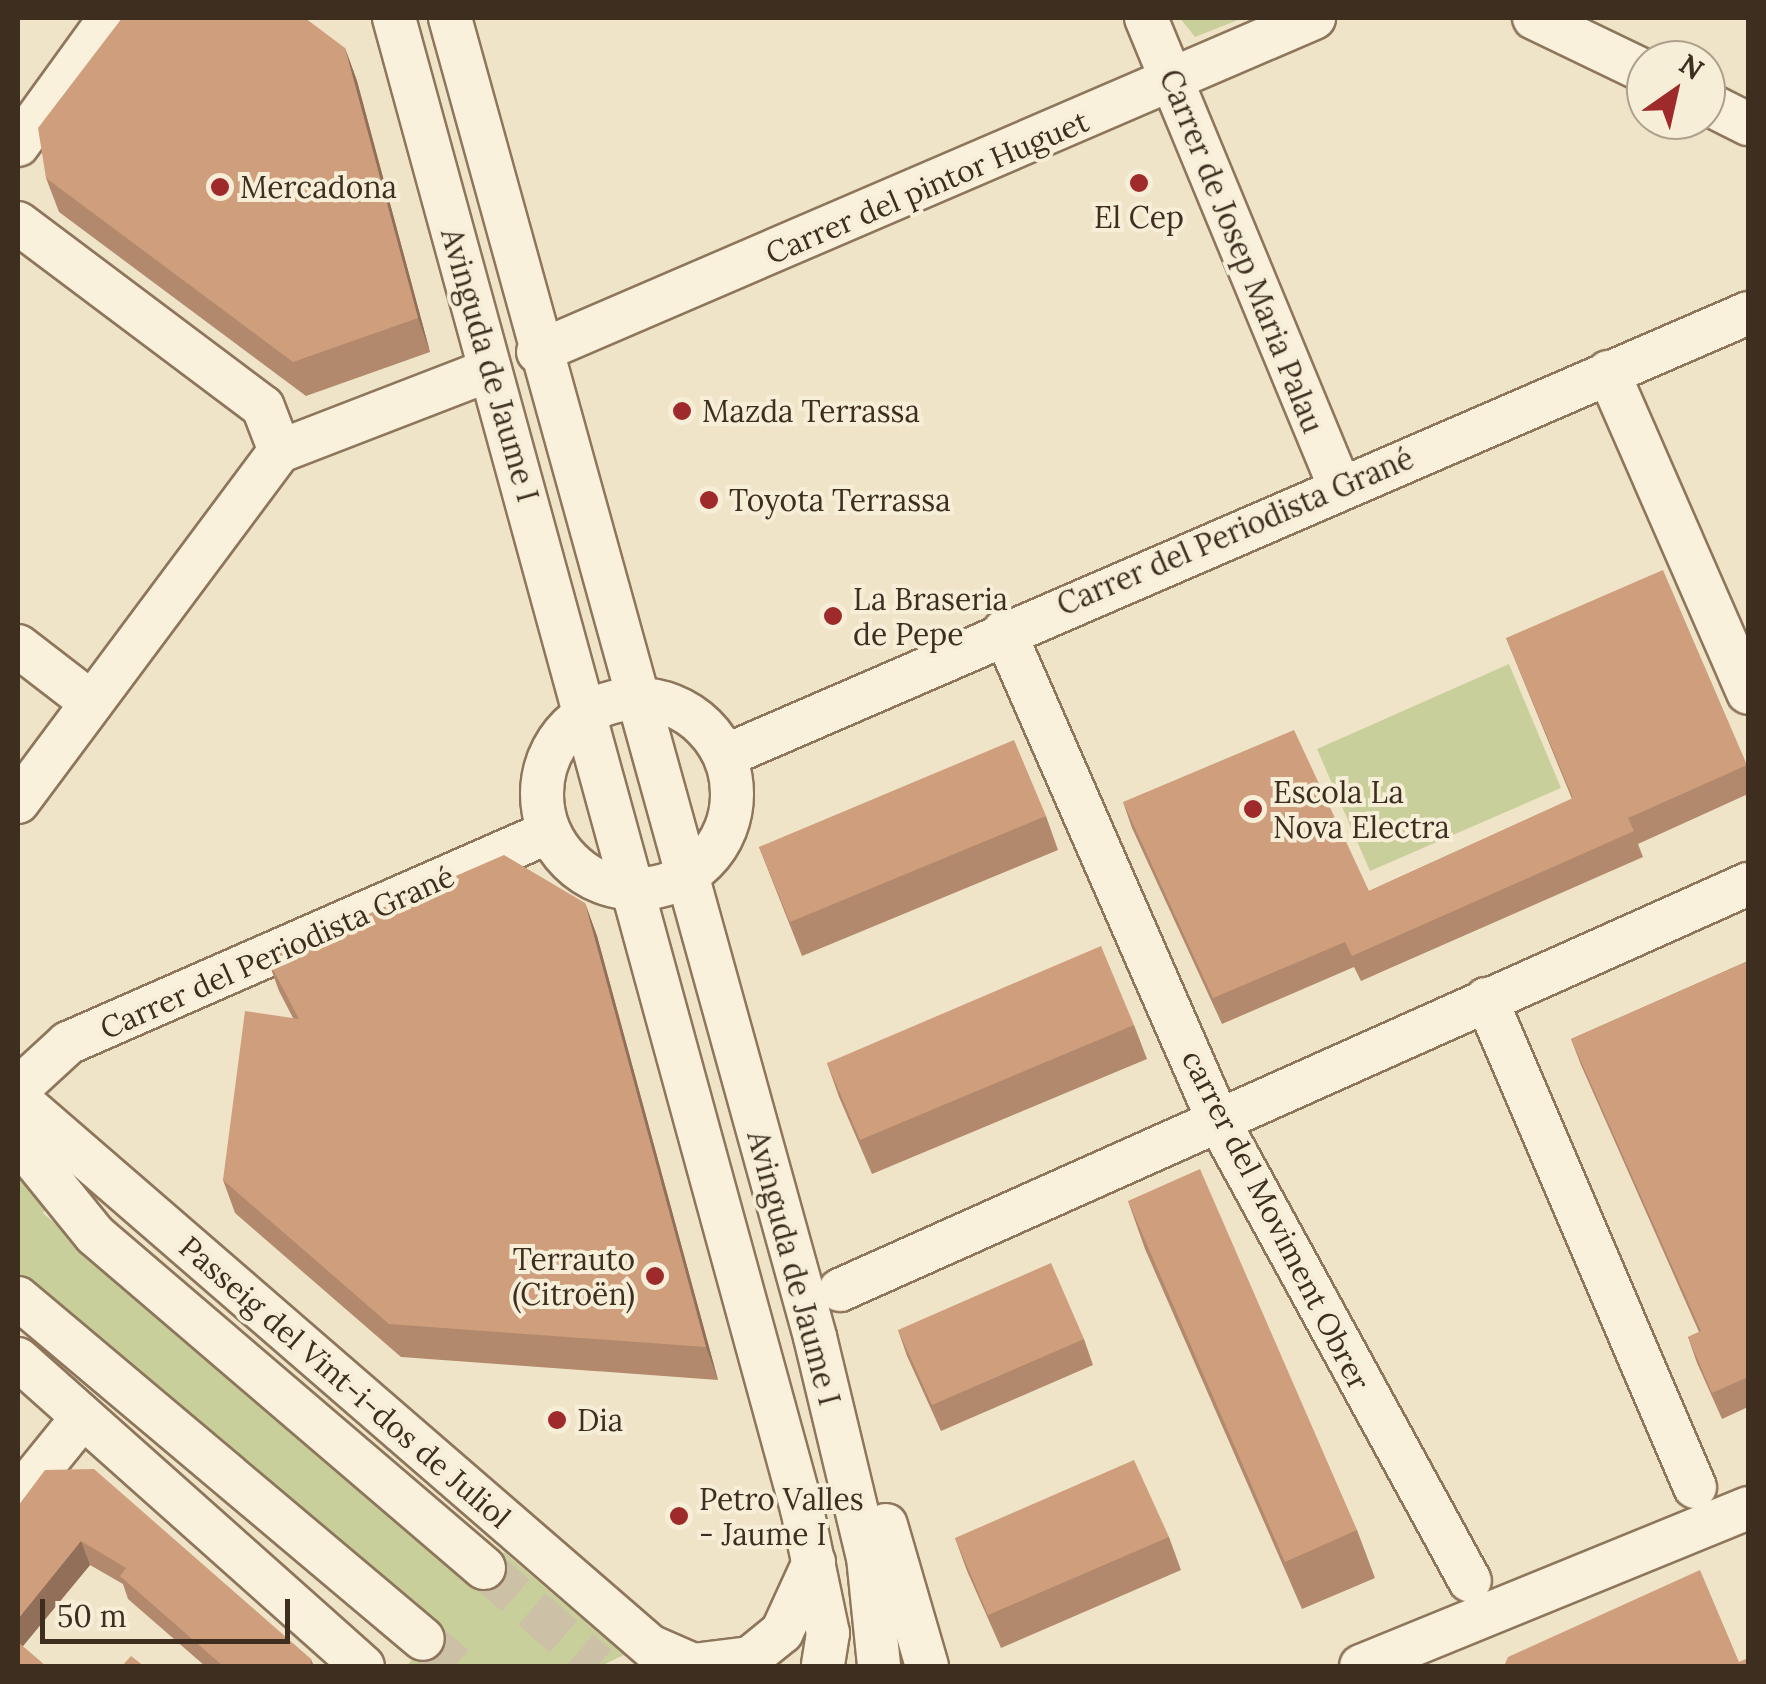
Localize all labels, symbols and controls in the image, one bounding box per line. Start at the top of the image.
north arrow [1626,40,1726,140]
text: N [1673,46,1711,88]
street label: Carrer de Josep Maria Palau [1153,64,1331,438]
street label: Carrer del pintor Huguet [760,103,1094,271]
place label: Mercadona [240,169,397,205]
marker: El Cep [1128,172,1150,194]
marker: Mercadona [209,176,231,198]
place label: El Cep [1094,199,1184,235]
street label: Avinguda de Jaume I [434,224,546,506]
place label: Mazda Terrassa [702,393,920,429]
marker: Mazda Terrassa [671,400,693,422]
street label: Carrer del Periodista Grané [1051,440,1419,622]
place label: Toyota Terrassa [729,482,951,518]
marker: Toyota Terrassa [698,489,720,511]
place label: La Braseria de Pepe [853,581,1008,652]
marker: La Braseria de Pepe [822,605,844,627]
place label: Escola La Nova Electra [1273,774,1450,844]
marker: Escola La Nova Electra [1242,798,1264,820]
street label: Carrer del Periodista Grané [94,858,460,1046]
street label: carrer del Moviment Obrer [1174,1044,1378,1396]
street label: Avinguda de Jaume I [740,1127,848,1409]
street label: Passeig del Vint-i-dos de Juliol [172,1229,518,1535]
place label: Terrauto (Citroën) [512,1241,635,1312]
marker: Terrauto (Citroën) [644,1265,666,1287]
place label: Dia [577,1402,623,1438]
marker: Dia [546,1409,568,1431]
place label: Petro Valles - Jaume I [699,1481,864,1552]
marker: Petro Valles - Jaume I [668,1505,690,1527]
scale bar [45,1579,295,1641]
text: 50 m [57,1597,127,1635]

